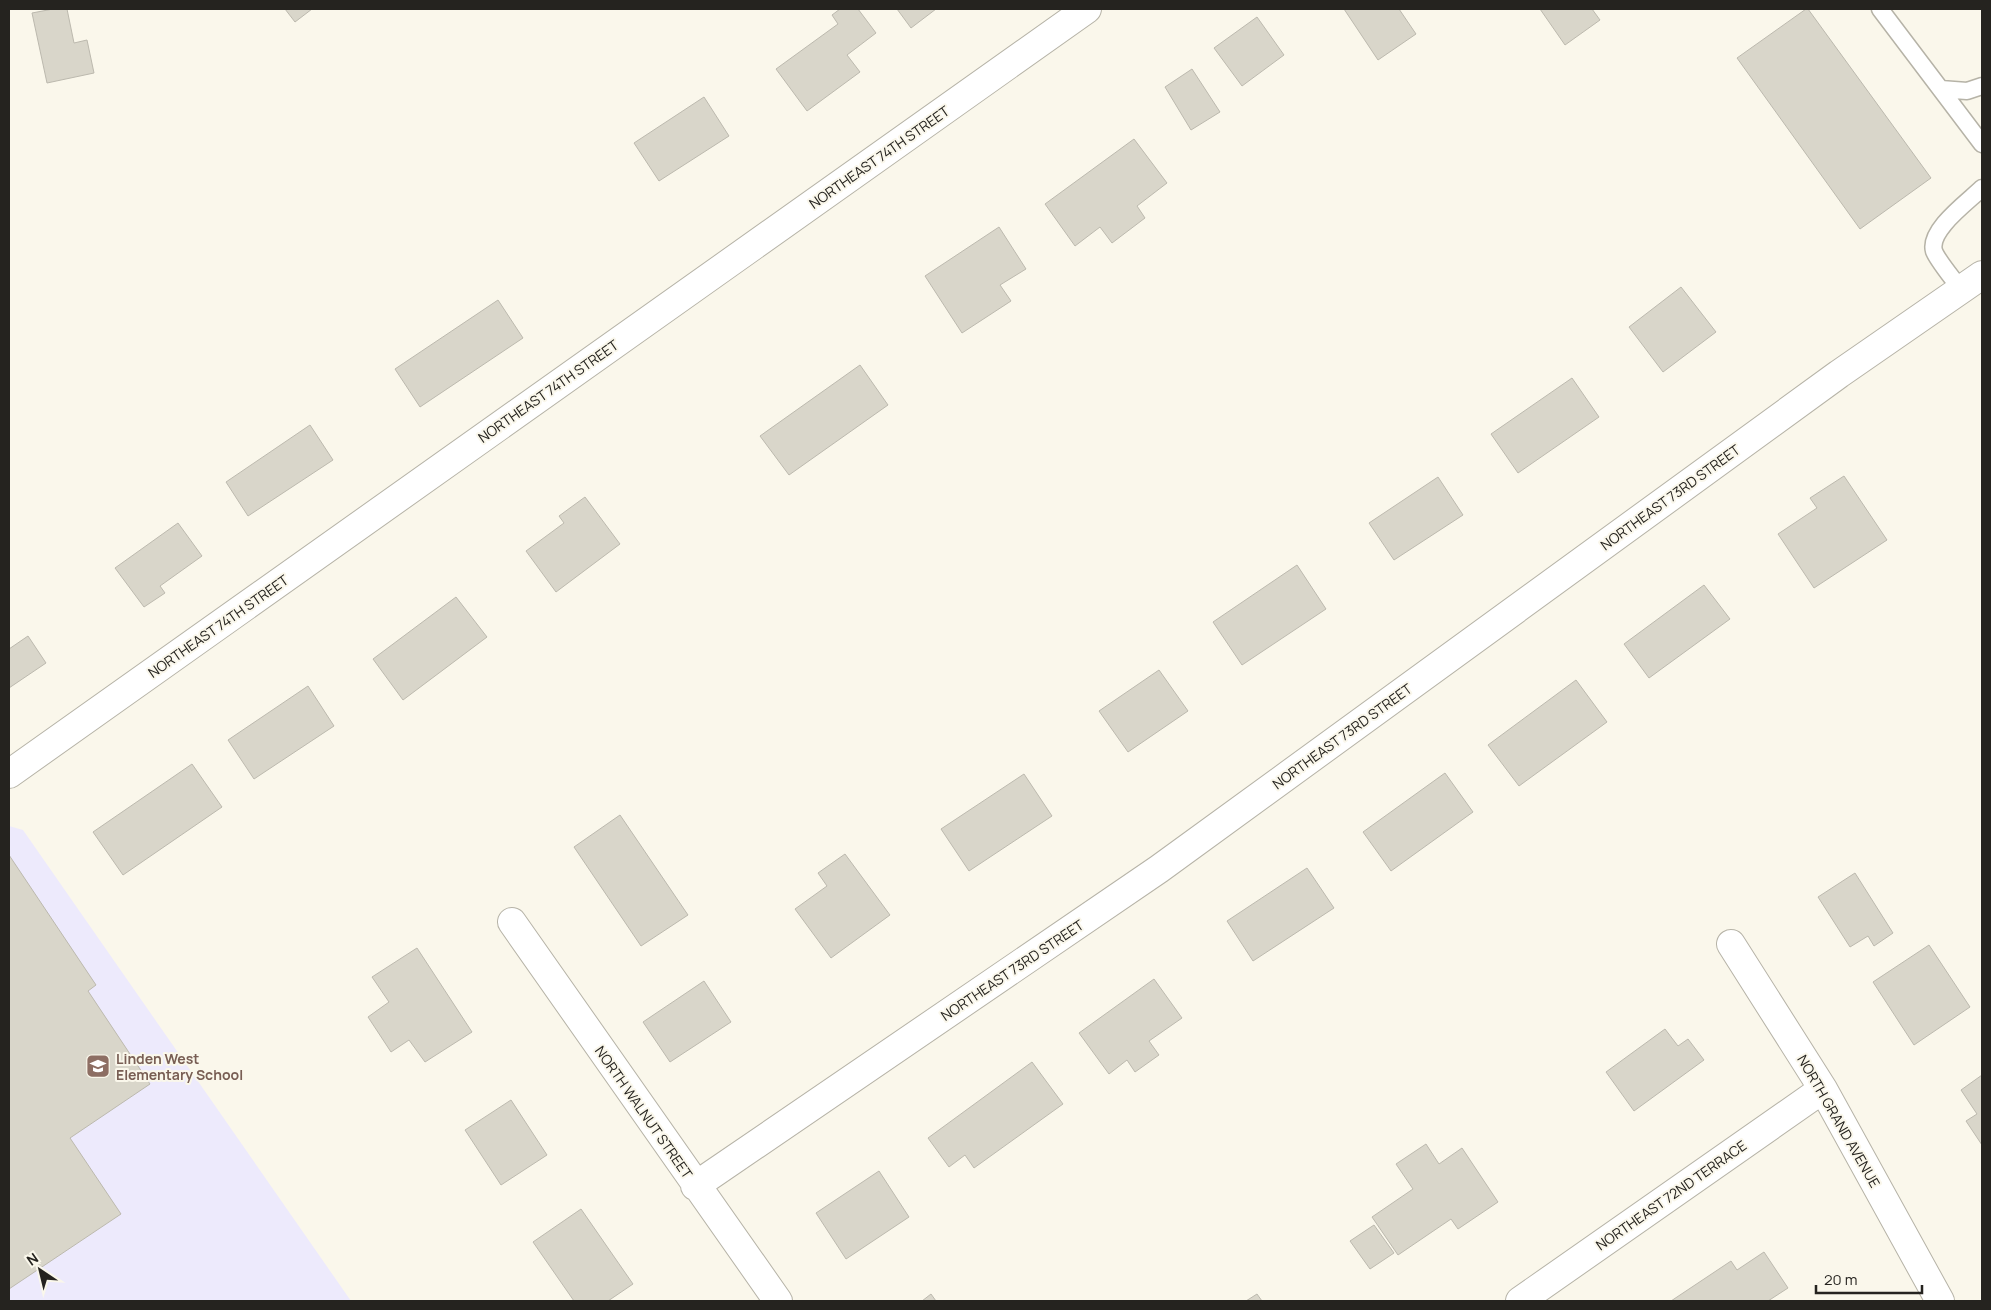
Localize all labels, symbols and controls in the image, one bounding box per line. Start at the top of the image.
street label: NORTHEAST 74TH STREET [805,101,953,213]
street label: NORTHEAST 74TH STREET [474,335,622,447]
street label: NORTHEAST 73RD STREET [1596,439,1744,554]
street label: NORTHEAST 74TH STREET [144,570,292,682]
street label: NORTHEAST 73RD STREET [1268,678,1416,793]
street label: NORTHEAST 73RD STREET [937,915,1088,1025]
street label: NORTH WALNUT STREET [591,1042,697,1183]
place label: Linden West Elementary School [116,1049,243,1084]
street label: NORTH GRAND AVENUE [1793,1051,1885,1191]
school or university icon: Linden West Elementary School [85,1053,111,1079]
street label: NORTHEAST 72ND TERRACE [1592,1136,1750,1254]
north arrow [15,1245,65,1295]
text: N [23,1248,42,1270]
scale bar [1816,1262,1922,1294]
text: 20 m [1824,1269,1857,1290]

